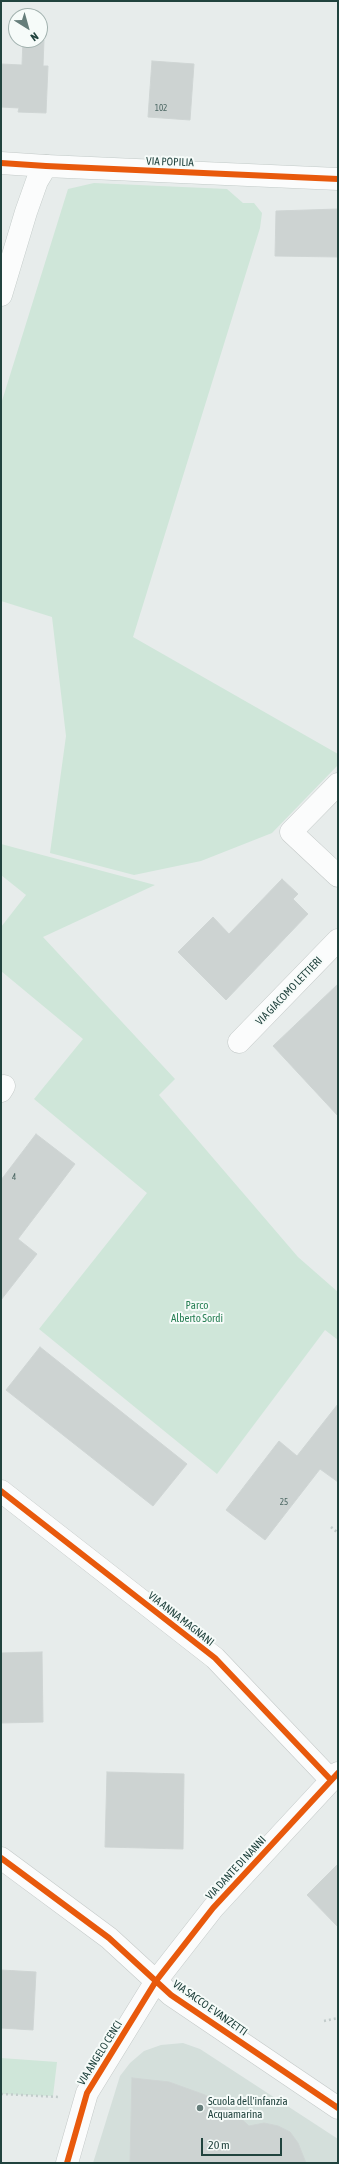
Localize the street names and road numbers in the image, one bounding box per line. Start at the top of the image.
street label: VIA POPILIA [146,155,194,169]
street label: VIA GIACOMO LETTIERI [253,954,325,1028]
street label: VIA ANNA MAGNANI [145,1589,217,1649]
street label: VIA DANTE DI NANNI [203,1833,269,1903]
street label: VIA SACCO E VANZETTI [170,1977,250,2039]
street label: VIA ANGELO CENCI [75,2018,125,2088]

